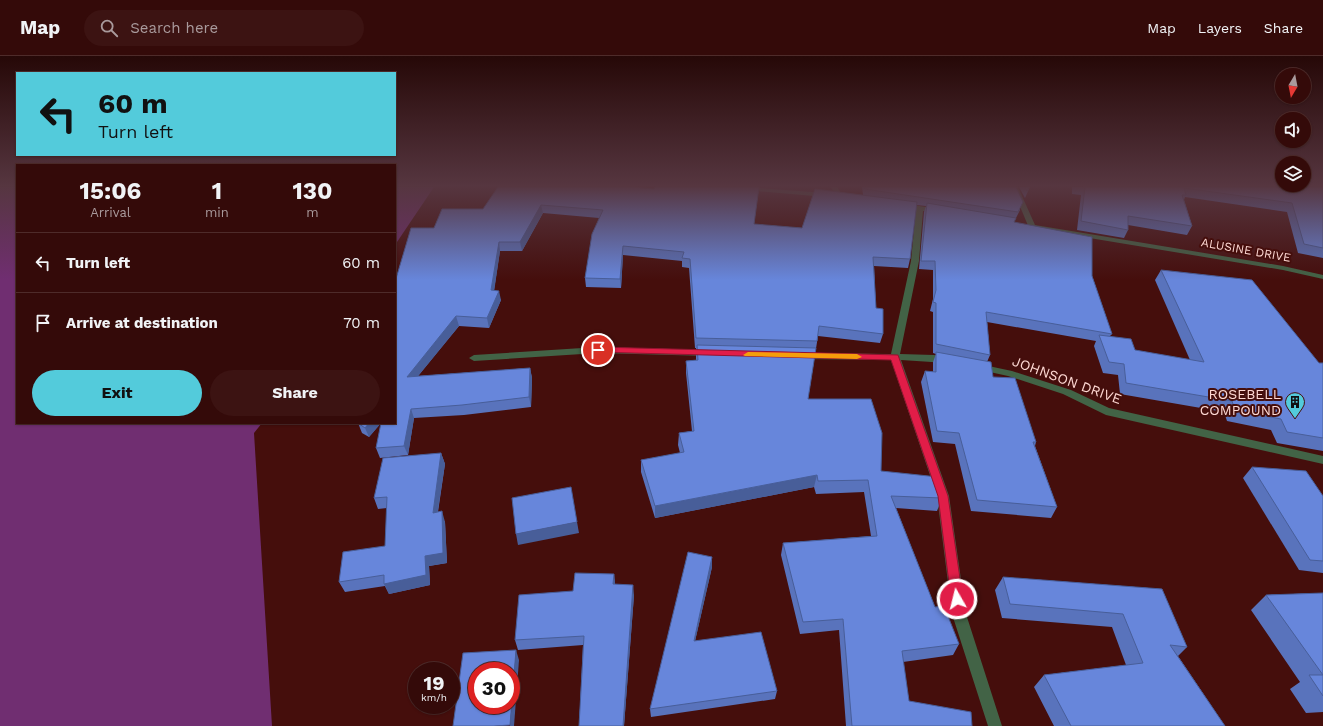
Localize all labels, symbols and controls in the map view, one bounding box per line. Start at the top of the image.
search box [84,10,364,46]
text: Map [20,16,60,39]
icon: search [98,17,120,39]
text: Search here [130,19,218,37]
text: Map [1147,20,1176,36]
text: Layers [1198,20,1242,36]
text: Share [1264,20,1303,36]
north arrow [1275,68,1311,104]
map controls [1275,68,1311,192]
text: 60 m [98,87,168,120]
icon: left [32,88,84,140]
button: sound [1275,112,1311,148]
text: Turn left [98,121,173,142]
button: layers [1275,156,1311,192]
text: 15:06 [80,177,141,205]
text: 1 [212,177,222,205]
text: 130 [292,177,332,205]
text: Arrival [90,205,131,220]
text: min [205,205,229,220]
text: m [306,205,319,220]
street label: ALUSINE DRIVE [1200,235,1292,265]
icon: left [32,252,54,274]
text: Turn left [66,254,130,272]
text: 60 m [342,254,380,272]
icon: arrive [32,312,54,334]
text: Arrive at destination [66,314,218,332]
text: 70 m [343,314,380,332]
pin [581,333,615,367]
icon: arrive [587,339,609,361]
street label: JOHNSON DRIVE [1010,353,1124,407]
button: Exit [32,370,202,416]
button: Share [210,370,380,416]
place label: ROSEBELL COMPOUND [1200,386,1281,418]
building icon: ROSEBELL COMPOUND [1284,391,1306,419]
position arrow [936,578,978,620]
speed limit sign: 30 [468,662,520,714]
text: 19 [424,671,444,695]
text: km/h [421,692,447,703]

